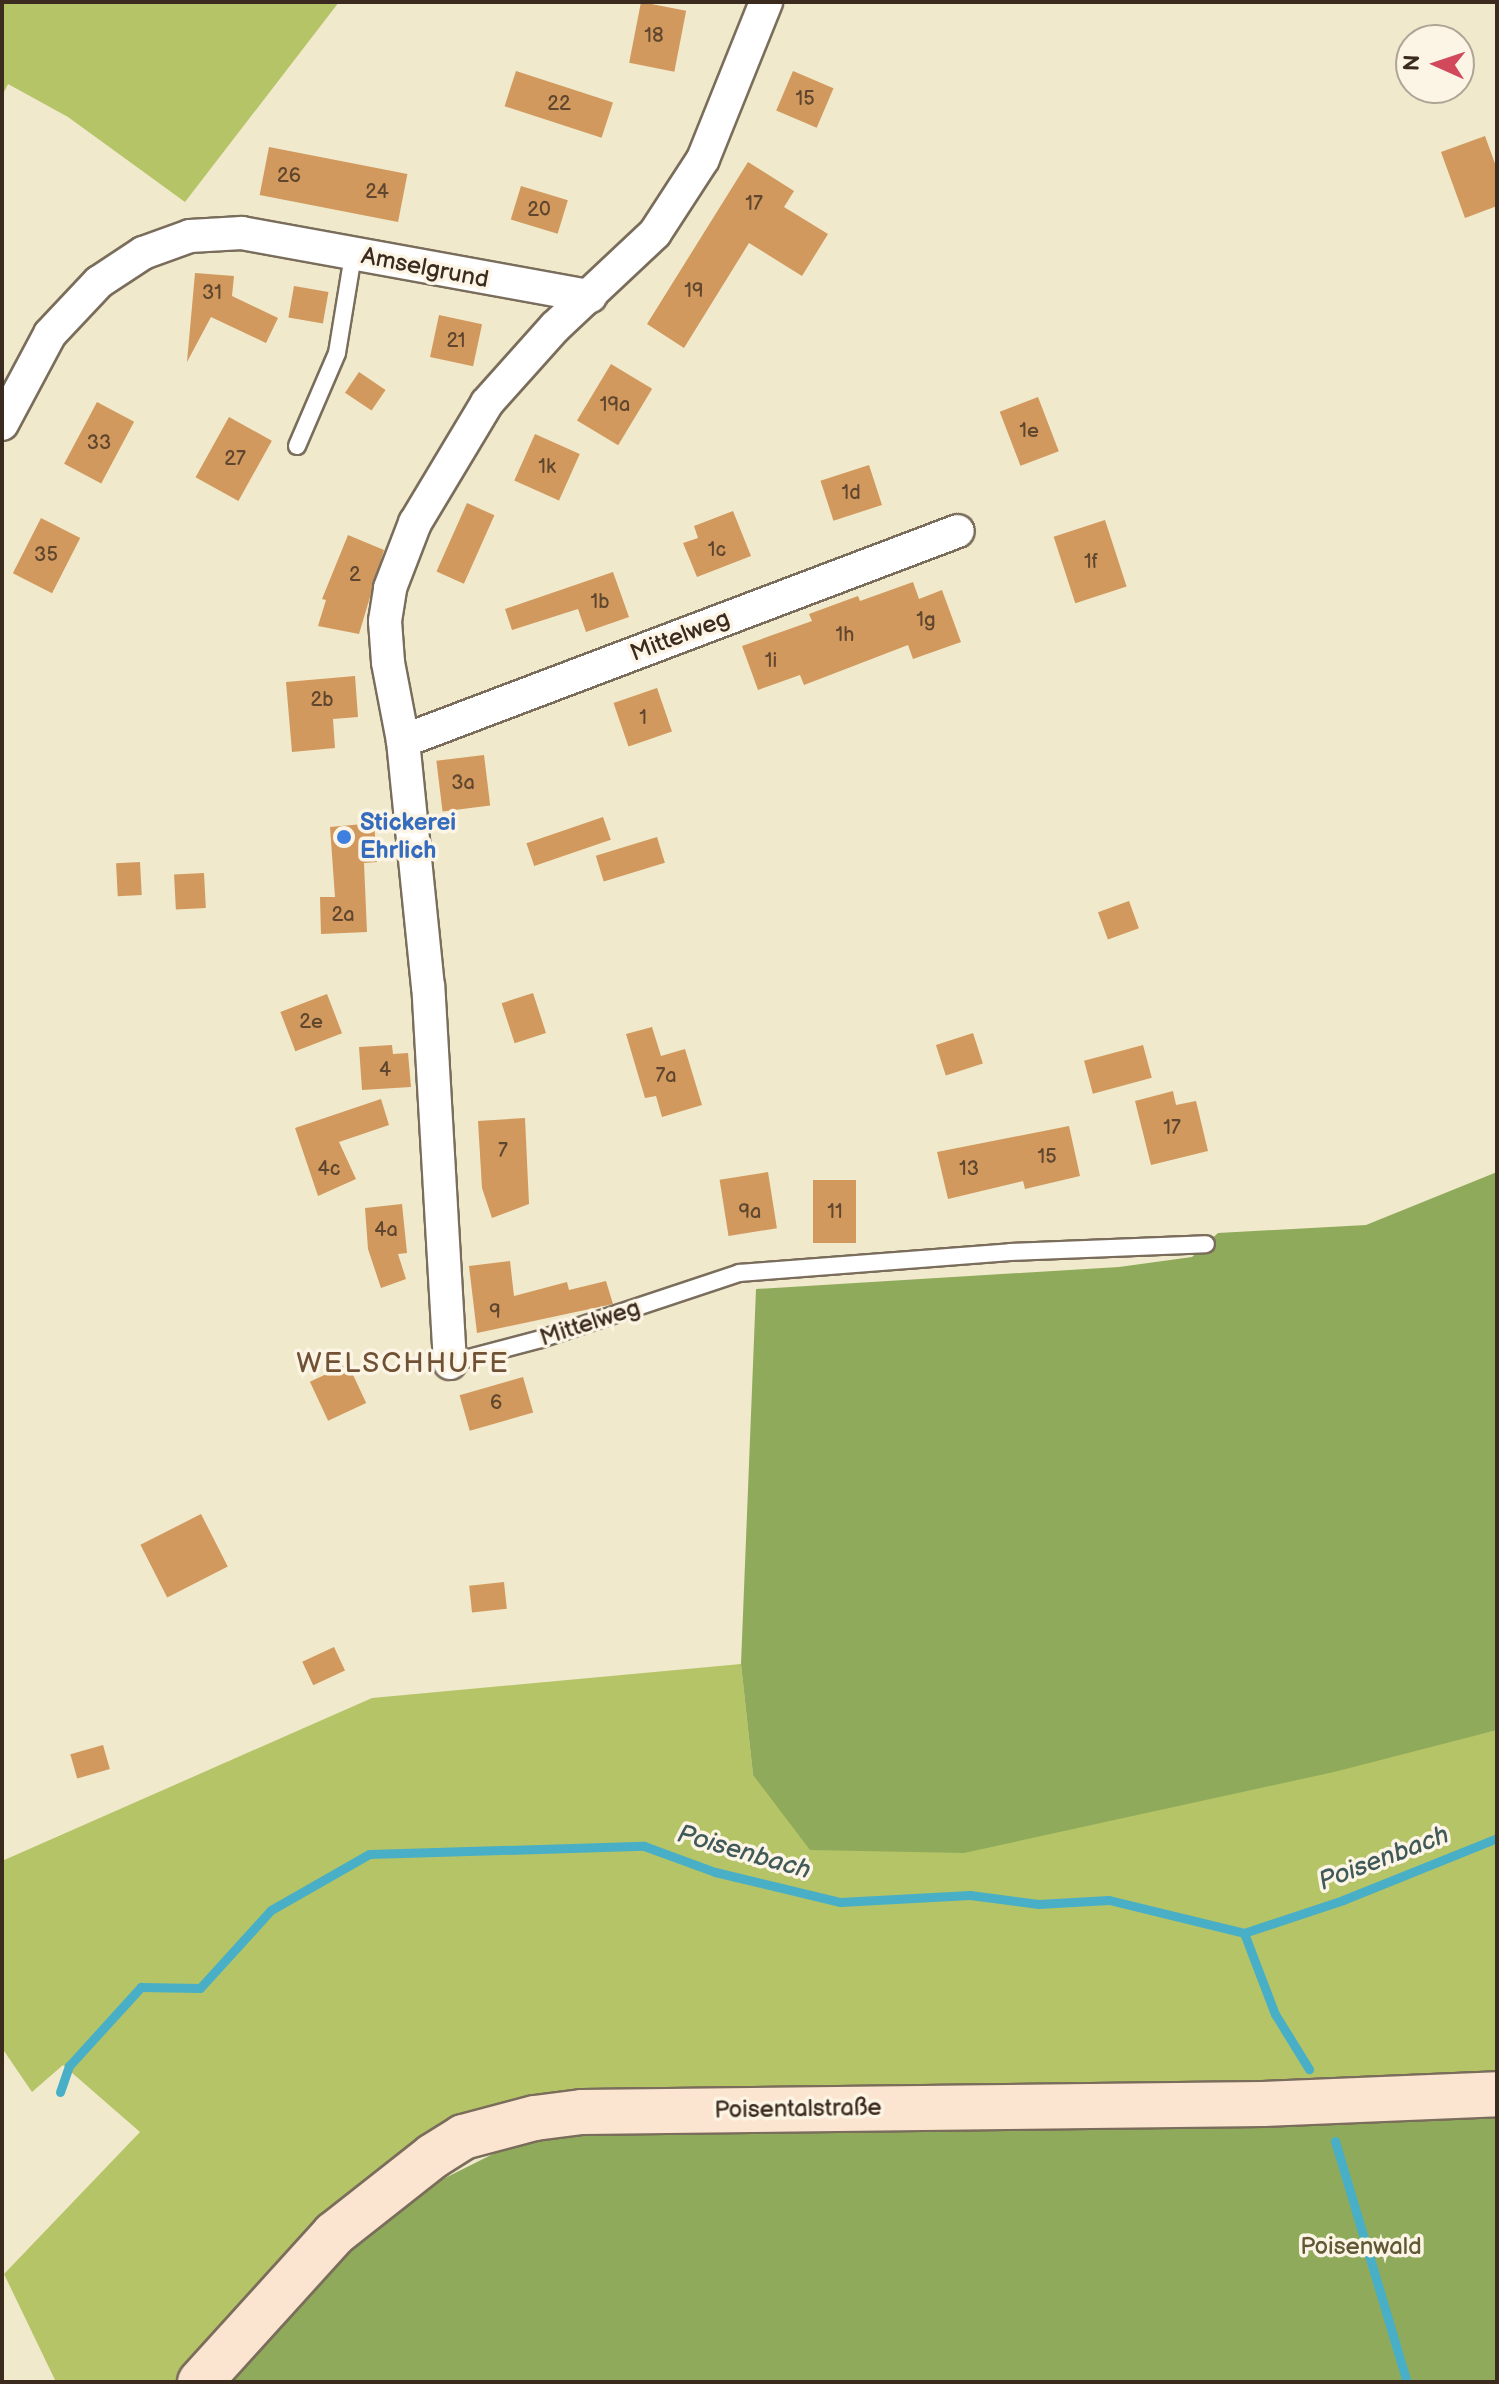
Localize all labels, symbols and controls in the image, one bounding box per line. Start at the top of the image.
house number: 18 [644,24,664,48]
north arrow [1395,24,1475,104]
text: N [1399,54,1426,72]
house number: 15 [795,87,815,111]
house number: 22 [547,92,571,116]
house number: 26 [277,164,301,188]
house number: 24 [365,180,389,204]
house number: 17 [745,192,763,216]
house number: 20 [527,198,551,222]
street label: Amselgrund [359,242,491,294]
house number: 19 [684,279,704,303]
house number: 31 [202,281,222,305]
house number: 21 [446,329,466,353]
house number: 19a [600,393,630,417]
house number: 1e [1019,419,1039,443]
house number: 33 [87,431,111,455]
house number: 27 [224,447,246,471]
house number: 1k [538,455,556,479]
house number: 1d [841,481,861,505]
house number: 1c [708,538,726,562]
house number: 35 [34,543,58,567]
house number: 1f [1084,550,1098,574]
house number: 2 [349,563,361,587]
house number: 1b [591,590,609,614]
street label: Mittelweg [626,604,734,668]
house number: 1g [916,608,936,632]
house number: 1h [836,623,854,647]
house number: 1i [765,649,777,673]
house number: 2b [310,688,334,712]
house number: 1 [639,706,647,730]
house number: 3a [451,771,475,795]
place label: Stickerei Ehrlich [360,809,456,865]
marker: Stickerei Ehrlich [335,828,353,846]
house number: 2a [331,903,355,927]
house number: 2e [299,1010,323,1034]
house number: 4 [379,1058,391,1082]
house number: 7a [655,1064,677,1088]
house number: 17 [1163,1116,1181,1140]
house number: 7 [498,1139,508,1163]
house number: 15 [1037,1145,1057,1169]
house number: 4c [318,1157,340,1181]
house number: 13 [959,1157,979,1181]
house number: 9a [739,1200,761,1224]
house number: 11 [827,1200,843,1224]
house number: 4a [374,1218,398,1242]
street label: Mittelweg [536,1293,644,1353]
house number: 9 [489,1300,501,1324]
district label: WELSCHHUFE [296,1347,510,1381]
house number: 6 [490,1391,502,1415]
water label: Poisenbach [674,1819,814,1887]
water label: Poisenbach [1314,1820,1454,1898]
street label: Poisentalstraße [714,2093,882,2125]
park label: Poisenwald [1300,2233,1422,2261]

